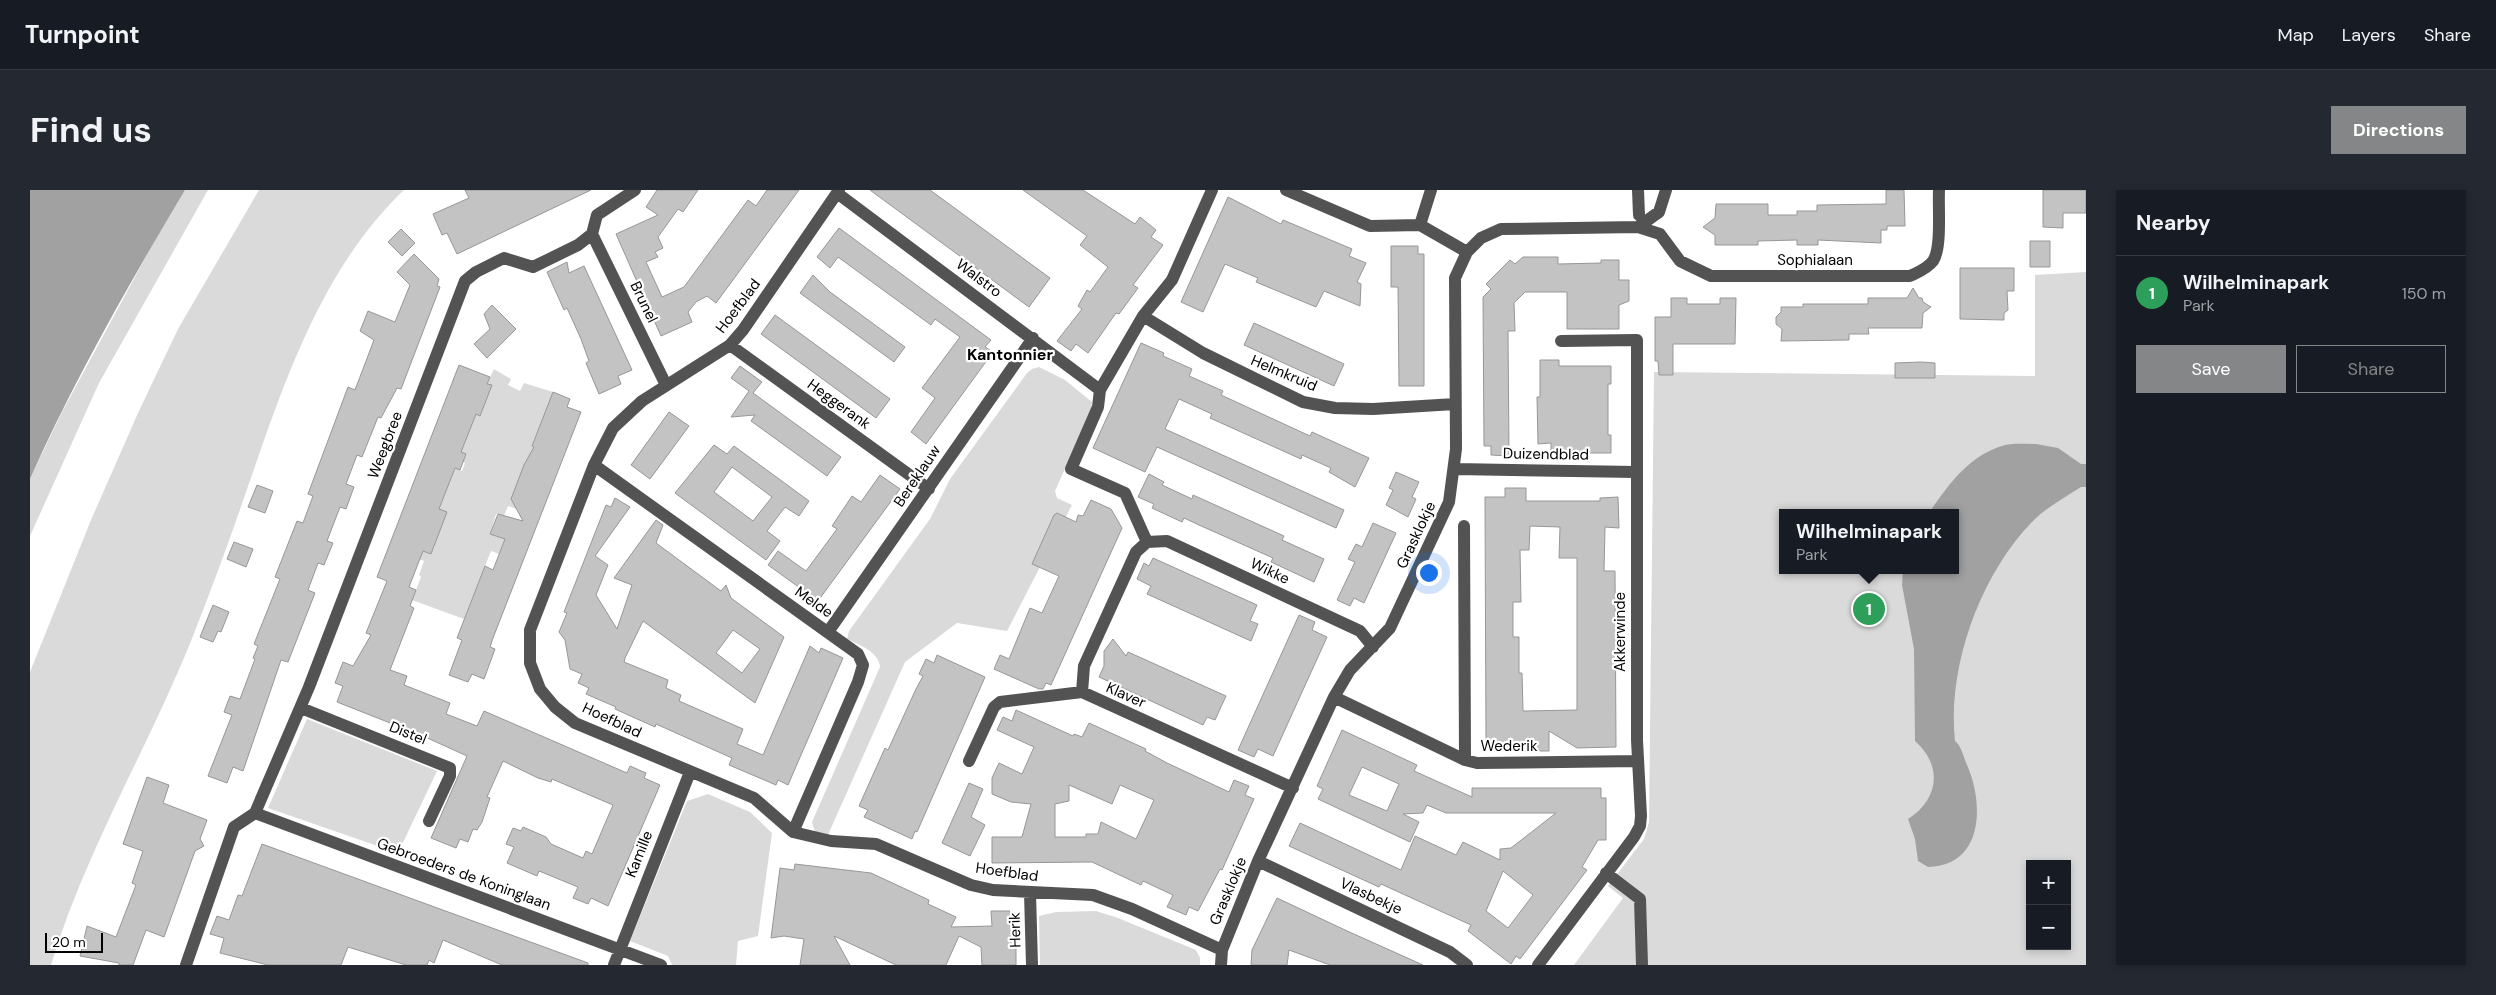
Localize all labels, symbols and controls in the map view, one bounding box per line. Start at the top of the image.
text: Turnpoint [25,19,140,50]
text: Map [2278,23,2314,47]
text: Layers [2342,23,2396,47]
text: Share [2424,23,2471,47]
button: Directions [2331,106,2466,154]
text: Find us [30,107,152,153]
text: Nearby [2136,209,2210,237]
street label: Sophialaan [1777,250,1853,270]
street label: Walstro [952,254,1006,302]
text: Wilhelminapark [2183,270,2329,295]
street label: Hoefblad [711,275,765,337]
street label: Brunel [625,278,663,326]
text: 1 [2149,283,2155,304]
text: 150 m [2402,283,2446,304]
text: Park [2183,295,2215,316]
district label: Kantonnier [967,344,1053,365]
button: Save [2136,345,2286,393]
button: Share [2296,345,2446,393]
street label: Helmkruid [1248,350,1320,396]
street label: Heggerank [803,374,875,434]
street label: Weegbree [363,408,407,482]
street label: Bereklauw [889,441,945,511]
street label: Duizendblad [1503,443,1589,465]
street label: Grasklokje [1392,498,1440,572]
popup [1779,509,1959,574]
text: Wilhelminapark [1796,519,1942,544]
text: Park [1796,544,1828,565]
street label: Wikke [1247,553,1293,589]
your location [1416,560,1442,586]
street label: Melde [791,582,837,622]
pin: 1 [1853,590,1885,628]
street label: Akkerwinde [1610,592,1630,672]
street label: Klaver [1103,677,1149,713]
street label: Hoefblad [579,698,645,742]
street label: Distel [386,716,430,750]
street label: Wederik [1481,736,1538,756]
street label: Kamille [621,828,657,880]
street label: Gebroeders de Koninglaan [374,833,554,915]
street label: Grasklokje [1205,854,1251,928]
street label: Hoefblad [974,858,1040,886]
map controls [2026,860,2071,950]
button: + [2026,860,2071,905]
street label: Vlasbekje [1337,873,1405,919]
button: − [2026,905,2071,950]
street label: Herik [1004,912,1026,948]
scale bar [45,930,102,953]
text: 20 m [52,933,86,951]

